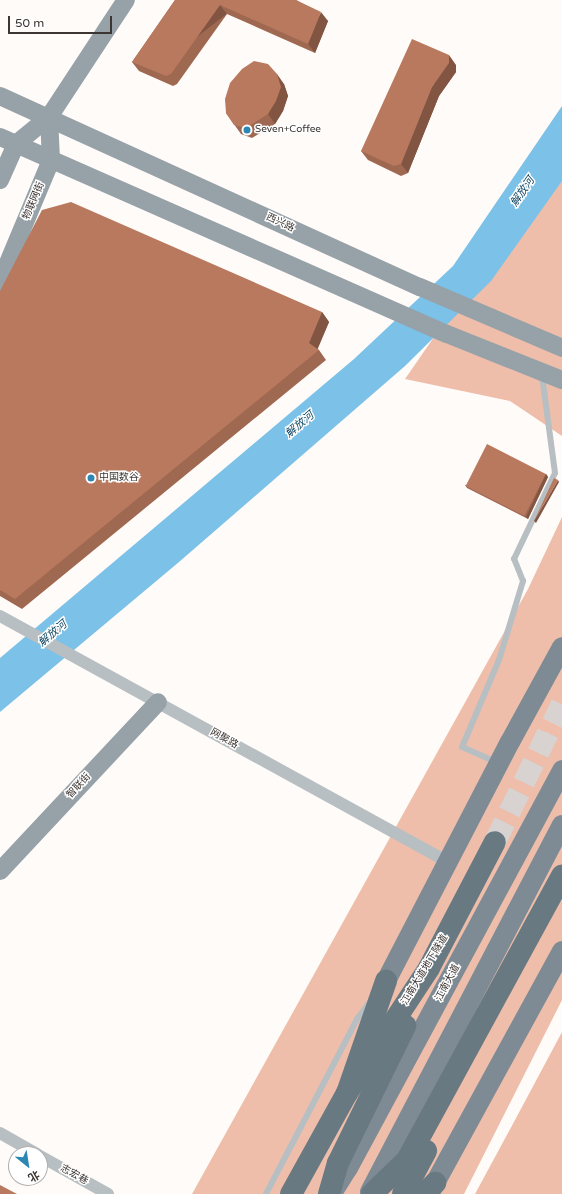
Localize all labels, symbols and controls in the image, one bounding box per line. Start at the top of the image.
scale bar [10,8,114,34]
text: 50 m [15,16,44,30]
place label: Seven+Coffee [255,124,321,136]
marker: Seven+Coffee [242,125,252,135]
water label: 解放河 [508,175,538,209]
street label: 物联网街 [21,180,47,222]
street label: 西兴路 [264,211,296,235]
water label: 解放河 [283,409,317,441]
place label: 中国数谷 [99,472,139,484]
marker: 中国数谷 [86,473,96,483]
water label: 解放河 [36,618,70,650]
street label: 网聚路 [208,726,240,752]
street label: 智联街 [64,771,94,801]
street label: 江南大道地下隧道 [399,933,451,1007]
street label: 江南大道 [433,963,463,1003]
north arrow [8,1146,48,1186]
street label: 志宏巷 [58,1162,90,1188]
text: 北 [26,1168,42,1184]

